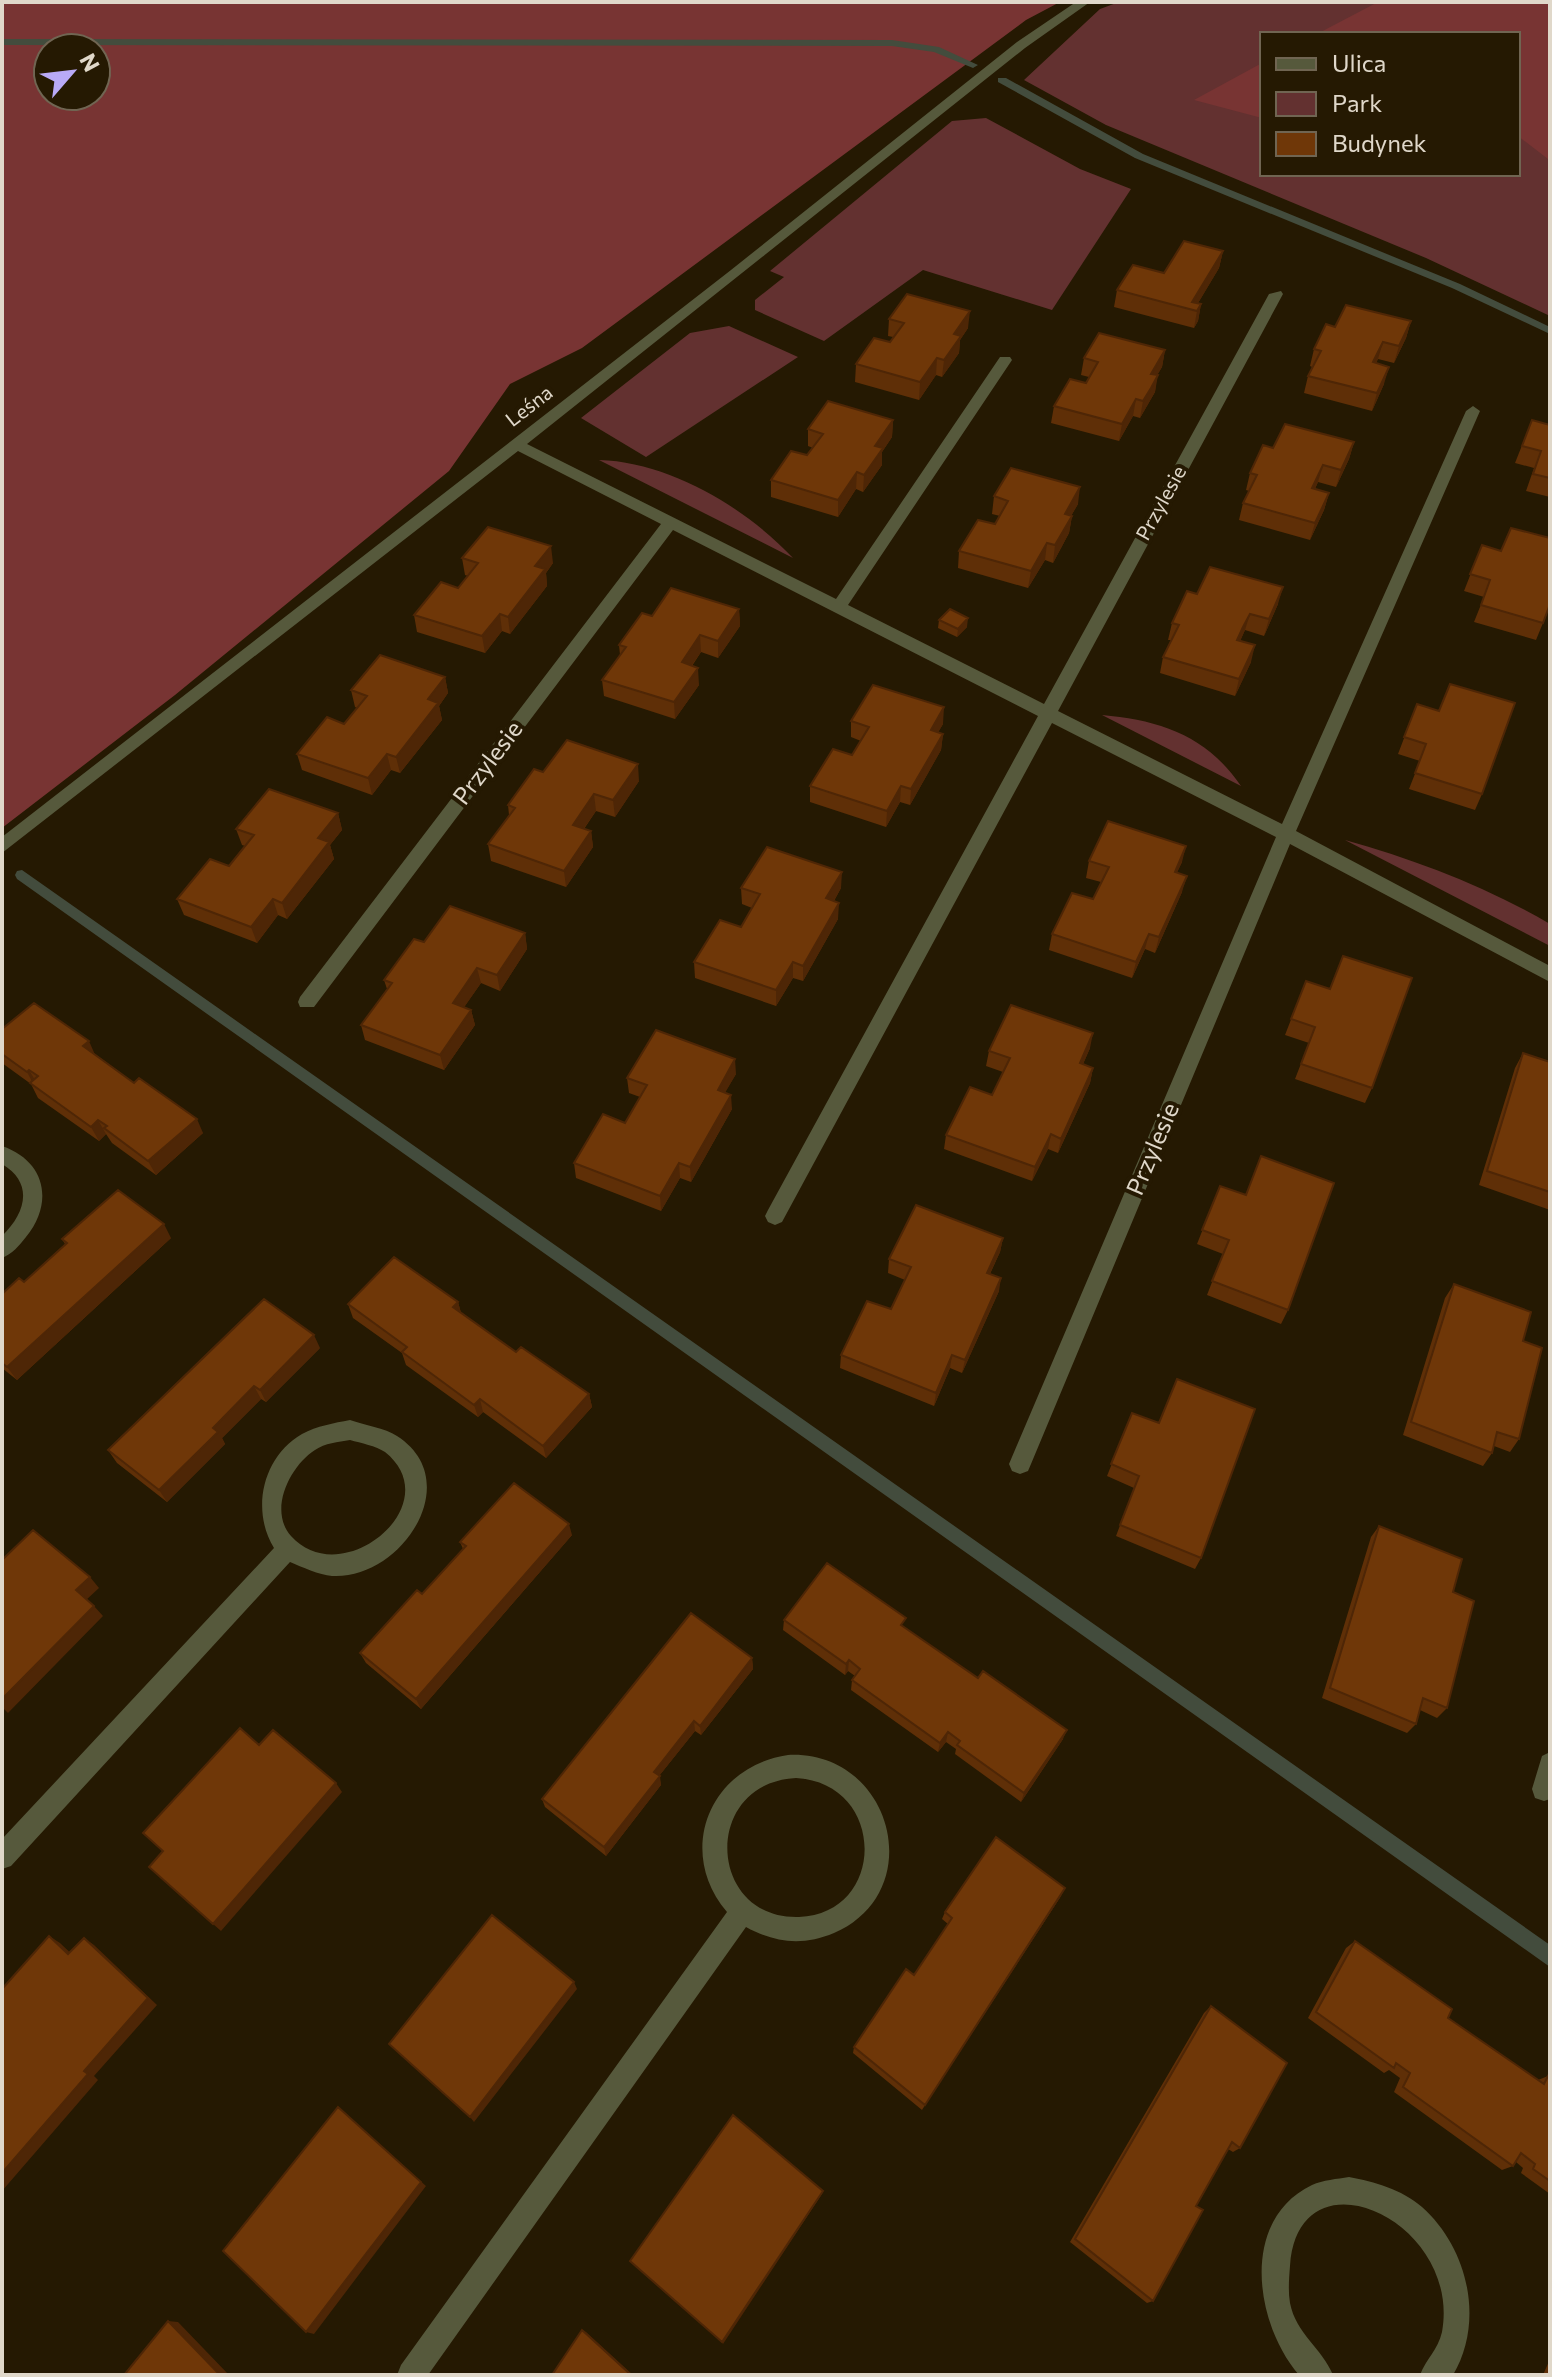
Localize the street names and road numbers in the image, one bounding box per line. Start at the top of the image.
street label: Leśna [500,379,557,431]
street label: Przylesie [1130,461,1190,544]
street label: Przylesie [446,714,528,810]
street label: Przylesie [1119,1098,1184,1199]

